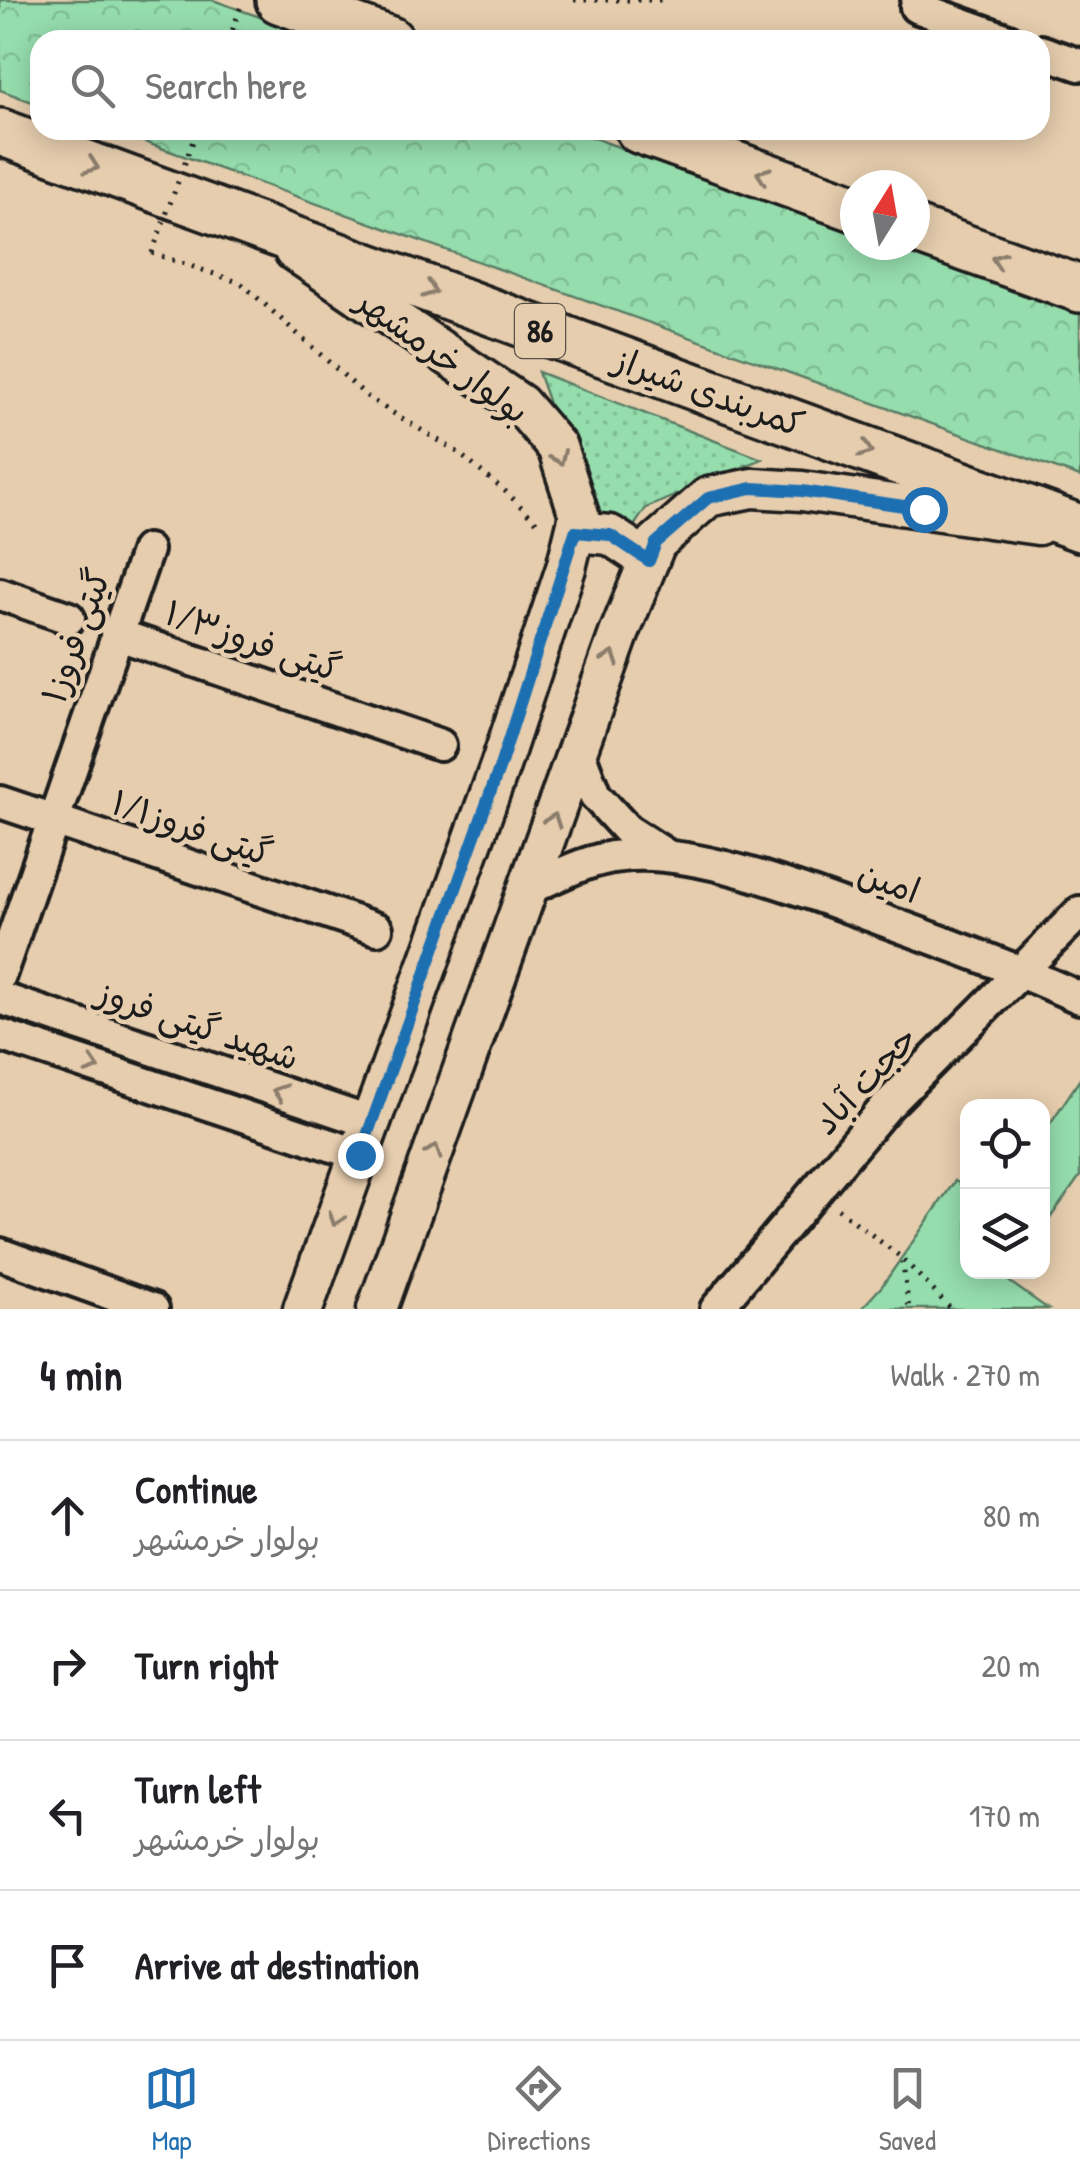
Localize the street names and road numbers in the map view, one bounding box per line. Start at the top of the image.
street label: بولوار خرمشهر [345,275,539,434]
road number: 86 [515,304,565,358]
street label: کمربندی شیراز [605,334,811,448]
street label: ۱گیتی فروز [30,562,122,710]
street label: ۱/۳گیتی فروز [159,588,347,693]
street label: ۱/۱گیتی فروز [105,778,279,877]
street label: امین [852,849,927,914]
street label: شهید گیتی فروز [88,967,305,1081]
street label: حجت آباد [802,1015,927,1144]

